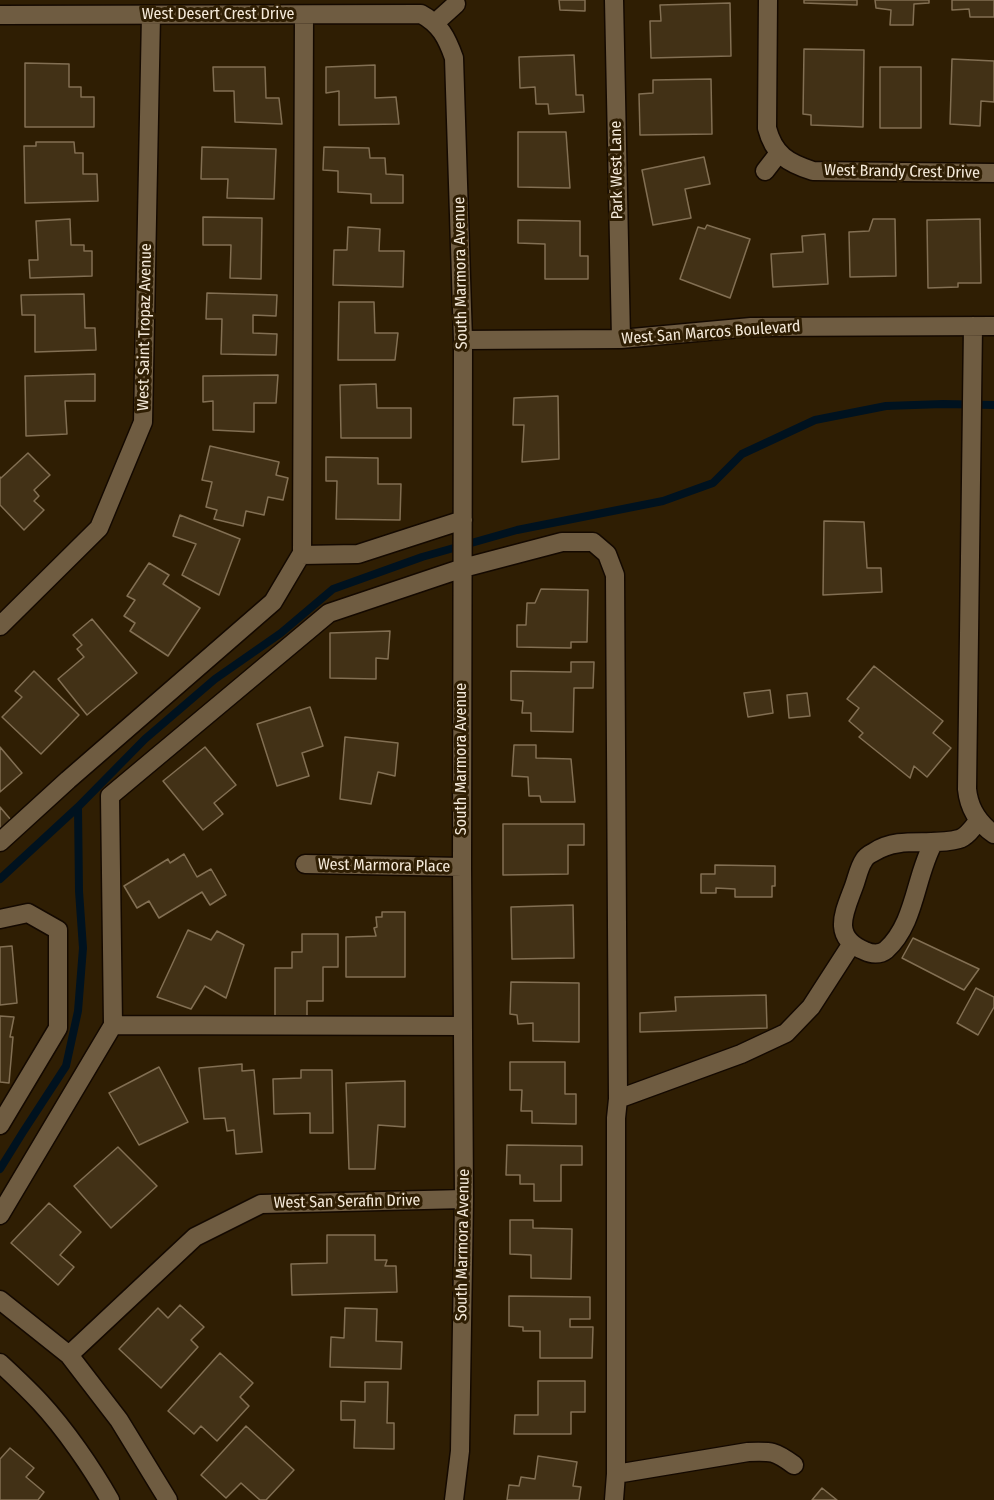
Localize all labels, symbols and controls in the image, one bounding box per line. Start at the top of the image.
street label: West Desert Crest Drive [142,5,294,25]
street label: Park West Lane [607,120,627,220]
street label: West Brandy Crest Drive [824,161,980,183]
street label: South Marmora Avenue [450,197,472,349]
street label: West Saint Tropaz Avenue [134,243,156,411]
street label: West San Marcos Boulevard [621,317,801,349]
street label: South Marmora Avenue [452,683,472,835]
street label: West Marmora Place [318,855,450,877]
street label: South Marmora Avenue [452,1169,474,1321]
street label: West San Serafin Drive [273,1191,421,1213]

